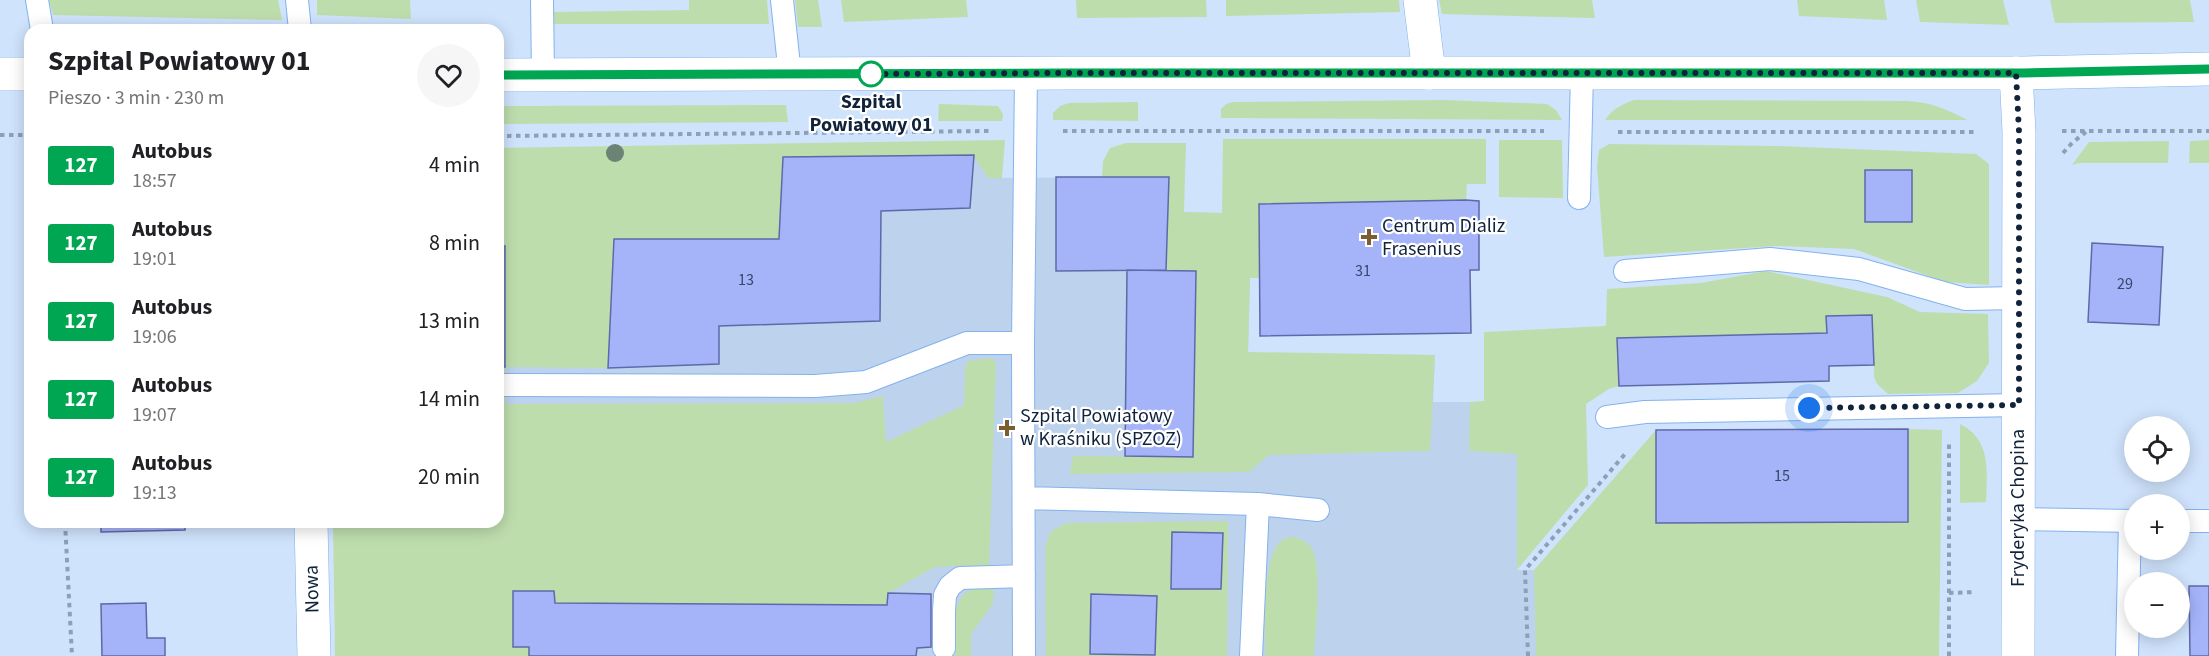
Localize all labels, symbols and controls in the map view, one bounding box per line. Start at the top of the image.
text: Szpital Powiatowy 01 [48,41,310,81]
button: heart [417,44,480,107]
marker: Szpital Powiatowy 01 [858,61,884,87]
text: Pieszo · 3 min · 230 m [48,84,224,112]
place label: Szpital Powiatowy 01 [810,88,932,139]
text: Autobus [132,135,212,167]
text: 4 min [429,149,480,181]
text: 127 [64,150,98,180]
text: 18:57 [132,167,177,195]
place label: Centrum Dializ Frasenius [1382,212,1505,263]
text: Autobus [132,213,212,245]
text: 8 min [429,227,480,259]
text: 127 [64,228,98,258]
marker: Centrum Dializ Frasenius [1360,228,1378,246]
text: 19:01 [132,245,177,273]
house number: 31 [1355,260,1371,282]
house number: 13 [738,269,754,291]
house number: 29 [2117,273,2133,295]
text: Autobus [132,291,212,323]
text: 13 min [418,305,480,337]
text: 127 [64,306,98,336]
text: 19:06 [132,323,177,351]
text: Autobus [132,369,212,401]
text: 14 min [418,383,480,415]
text: 127 [64,384,98,414]
your location [1794,393,1824,423]
text: 19:07 [132,401,177,429]
place label: Szpital Powiatowy w Kraśniku (SPZOZ) [1020,402,1182,453]
map controls [2124,416,2190,638]
button: locate [2124,416,2190,482]
marker: Szpital Powiatowy w Kraśniku (SPZOZ) [998,419,1016,437]
street label: Fryderyka Chopina [2004,429,2032,587]
text: Autobus [132,447,212,479]
text: 20 min [418,461,480,493]
text: 127 [64,462,98,492]
house number: 15 [1774,465,1790,487]
text: 19:13 [132,479,177,507]
button: + [2124,494,2190,560]
street label: Nowa [298,565,326,613]
button: − [2124,572,2190,638]

